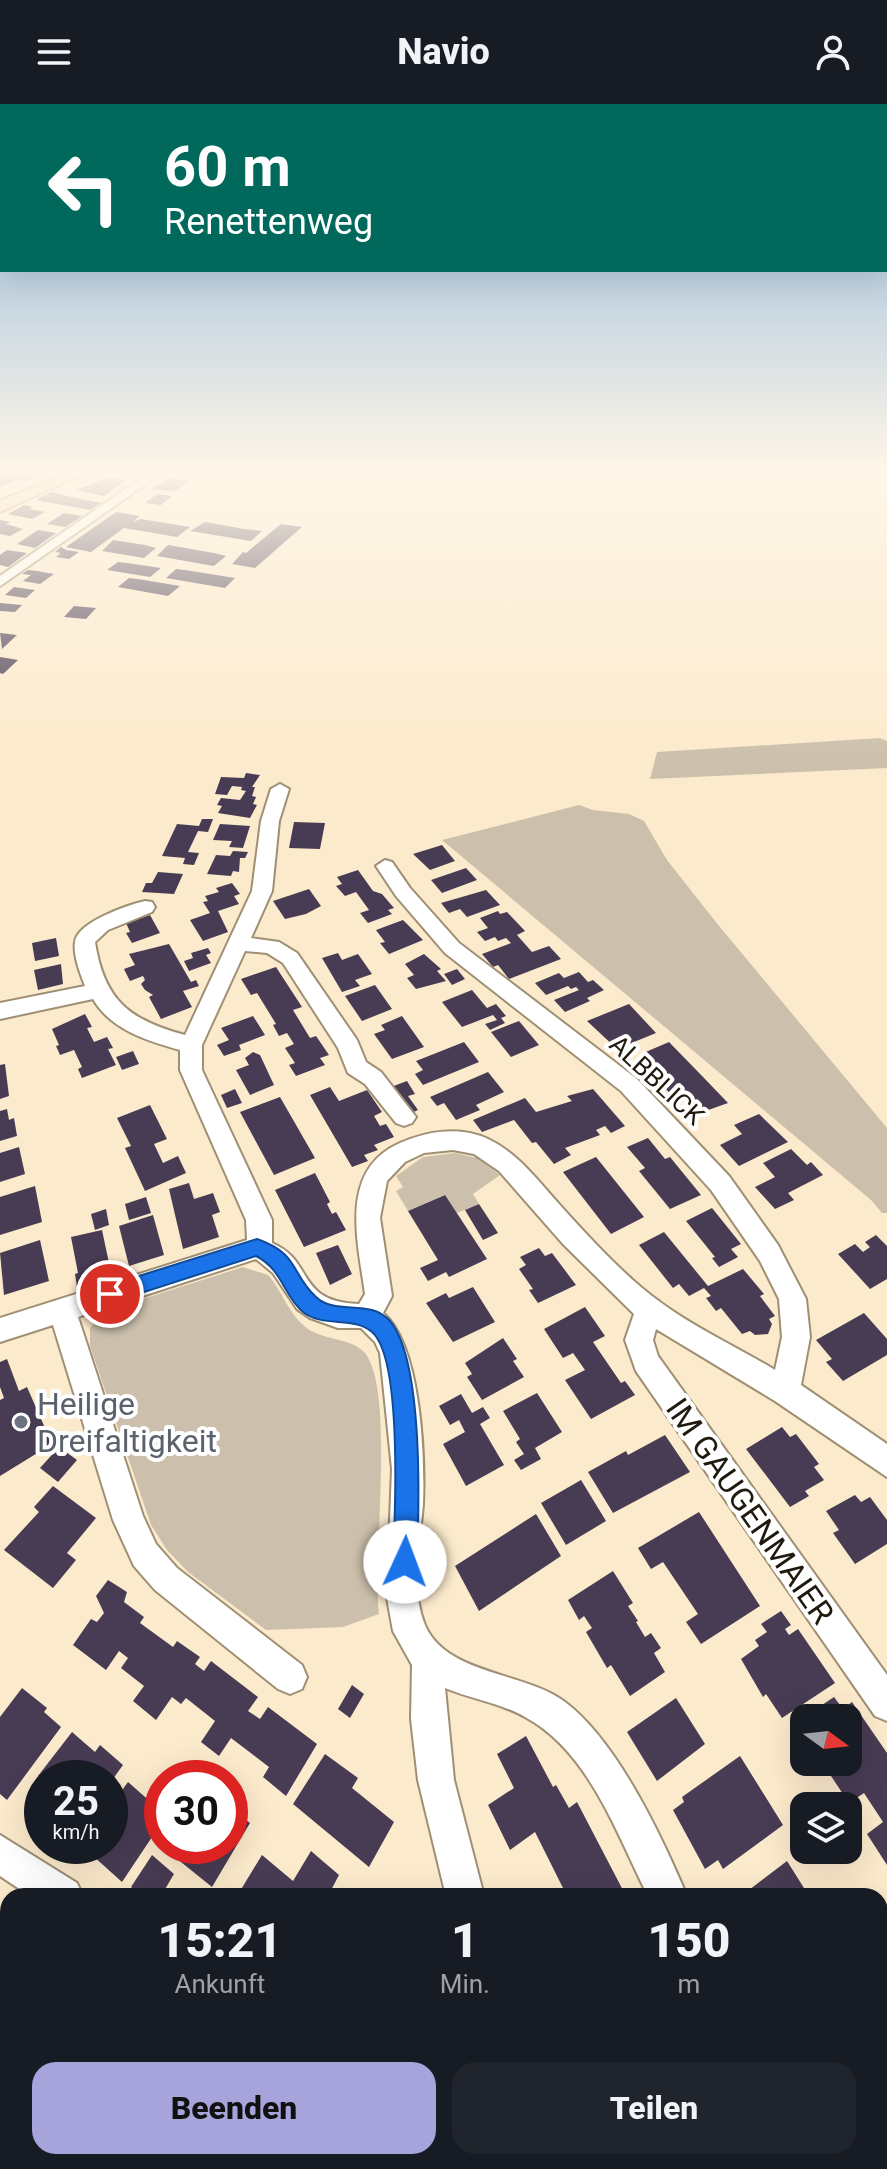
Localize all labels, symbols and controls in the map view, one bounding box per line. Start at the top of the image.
icon: menu [32,30,76,74]
icon: person [811,30,855,74]
text: Navio [397,31,490,73]
text: 60 m [164,134,291,200]
icon: left [32,136,136,240]
text: Renettenweg [164,201,373,243]
street label: ALBBLICK [604,1029,711,1132]
pin [76,1260,144,1328]
icon: arrive [88,1272,132,1316]
place label: Heilige Dreifaltigkeit [37,1385,217,1460]
street label: IM GAUGENMAIER [658,1391,842,1631]
marker: Heilige Dreifaltigkeit [12,1413,30,1431]
position arrow [363,1520,447,1604]
north arrow [790,1704,862,1776]
map controls [790,1704,862,1864]
speed limit sign: 30 [144,1760,248,1864]
text: 25 [53,1778,99,1825]
button: layers [790,1792,862,1864]
text: km/h [53,1820,99,1844]
text: 15:21 [158,1912,282,1969]
text: 1 [451,1912,479,1969]
text: 150 [647,1912,730,1969]
text: Ankunft [174,1969,265,1999]
text: Min. [440,1969,490,1999]
text: m [678,1969,700,1999]
button: Beenden [32,2062,436,2154]
button: Teilen [452,2062,856,2154]

